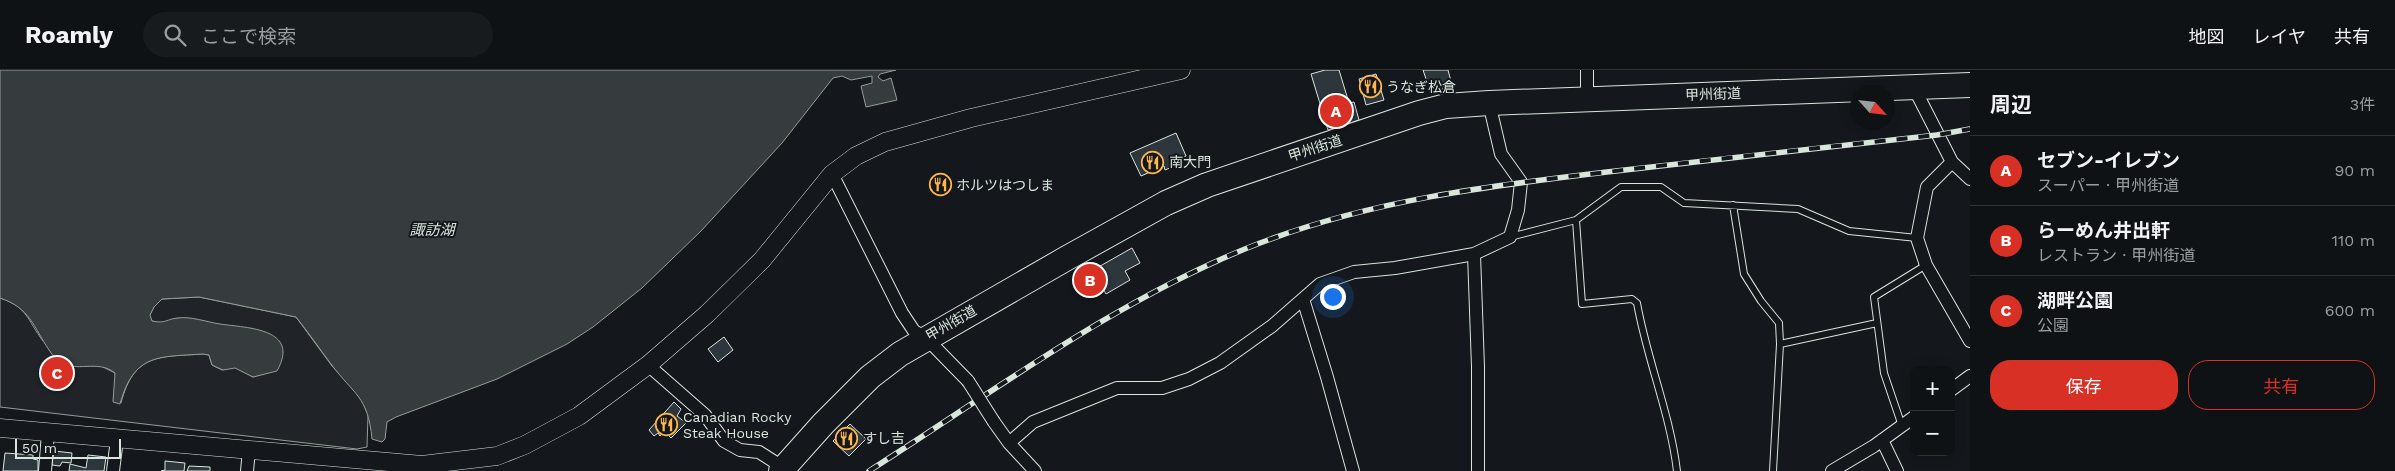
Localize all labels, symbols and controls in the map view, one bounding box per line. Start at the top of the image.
search box [143,12,493,57]
text: Roamly [25,21,113,49]
icon: search [161,21,189,49]
text: ここで検索 [201,25,296,48]
text: 地図 [2189,26,2225,47]
text: レイヤ [2253,26,2306,47]
text: 共有 [2334,26,2370,47]
restaurant icon: うなぎ松倉 [1358,75,1382,99]
place label: うなぎ松倉 [1386,79,1456,95]
street label: 甲州街道 [1685,85,1741,103]
north arrow [1850,85,1895,130]
pin: A [1320,92,1352,130]
text: 周辺 [1990,92,2032,117]
text: 3件 [2350,95,2375,114]
street label: 甲州街道 [1286,132,1344,164]
text: セブン-イレブン [2037,149,2180,172]
restaurant icon: 南大門 [1141,150,1165,174]
place label: 南大門 [1169,154,1211,170]
text: A [2001,161,2011,180]
text: 90 m [2334,161,2375,180]
restaurant icon: ホルツはつしま [928,173,952,197]
text: スーパー · 甲州街道 [2037,176,2179,195]
place label: ホルツはつしま [956,177,1054,193]
text: らーめん井出軒 [2037,219,2170,242]
water label: 諏訪湖 [409,221,456,239]
text: B [2001,231,2011,250]
text: 110 m [2332,231,2375,250]
text: レストラン · 甲州街道 [2037,246,2196,265]
pin: B [1074,261,1106,299]
your location [1320,284,1346,310]
text: 湖畔公園 [2037,289,2113,312]
text: C [2001,301,2011,320]
text: 600 m [2325,301,2375,320]
street label: 甲州街道 [923,302,979,344]
text: 公園 [2037,316,2069,335]
pin: C [41,354,73,392]
button: 保存 [1990,360,2178,410]
button: 共有 [2188,360,2375,410]
map controls [1910,366,1955,456]
button: + [1910,366,1955,411]
place label: Canadian Rocky Steak House [683,409,792,441]
button: − [1910,411,1955,456]
restaurant icon: Canadian Rocky Steak House [655,413,679,437]
restaurant icon: すし吉 [835,426,859,450]
place label: すし吉 [863,430,905,446]
scale bar [15,436,121,459]
text: 50 m [22,440,57,456]

